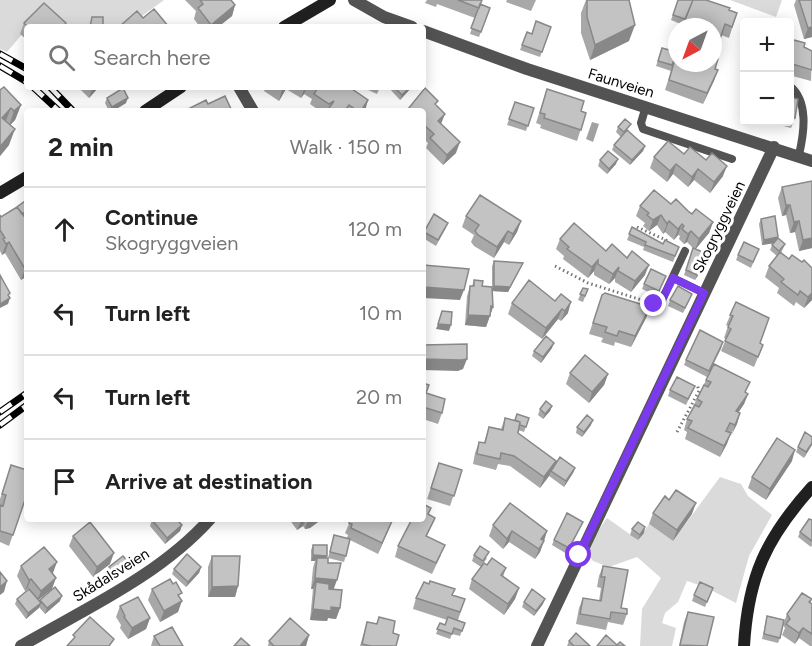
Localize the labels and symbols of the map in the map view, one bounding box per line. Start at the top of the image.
north arrow [668,18,722,72]
street label: Faunveien [586,64,656,102]
street label: Skogryggveien [689,178,749,276]
route end [640,290,666,316]
route start [565,541,591,567]
street label: Skådalsveien [70,544,152,606]

